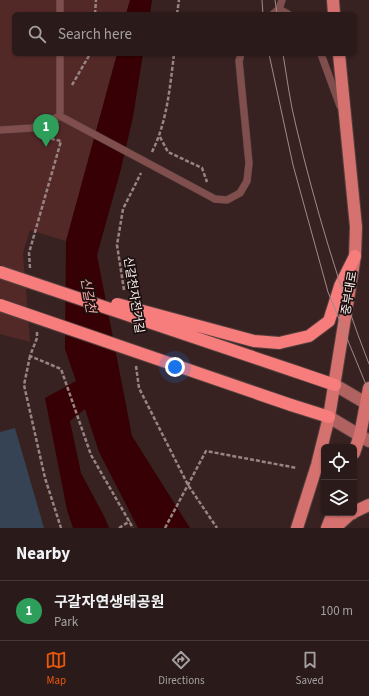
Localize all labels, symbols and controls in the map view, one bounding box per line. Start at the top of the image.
search box [12,12,357,56]
icon: search [26,23,48,45]
text: Search here [58,24,132,45]
pin: 1 [33,114,59,147]
street label: 신갈천자전거길 [119,256,148,335]
street label: 중부대로 [338,270,361,316]
water label: 신갈천 [76,276,100,315]
your location [165,357,185,377]
map controls [321,444,357,516]
button: locate [321,444,357,480]
button: layers [321,480,357,516]
text: Nearby [16,542,70,566]
text: 구갈자연생태공원 [54,592,164,613]
text: 1 [26,602,32,620]
text: 100 m [320,602,353,620]
text: Park [54,613,78,631]
tab: Map [45,649,67,688]
tab: Directions [158,649,205,688]
tab: Saved [296,649,324,688]

